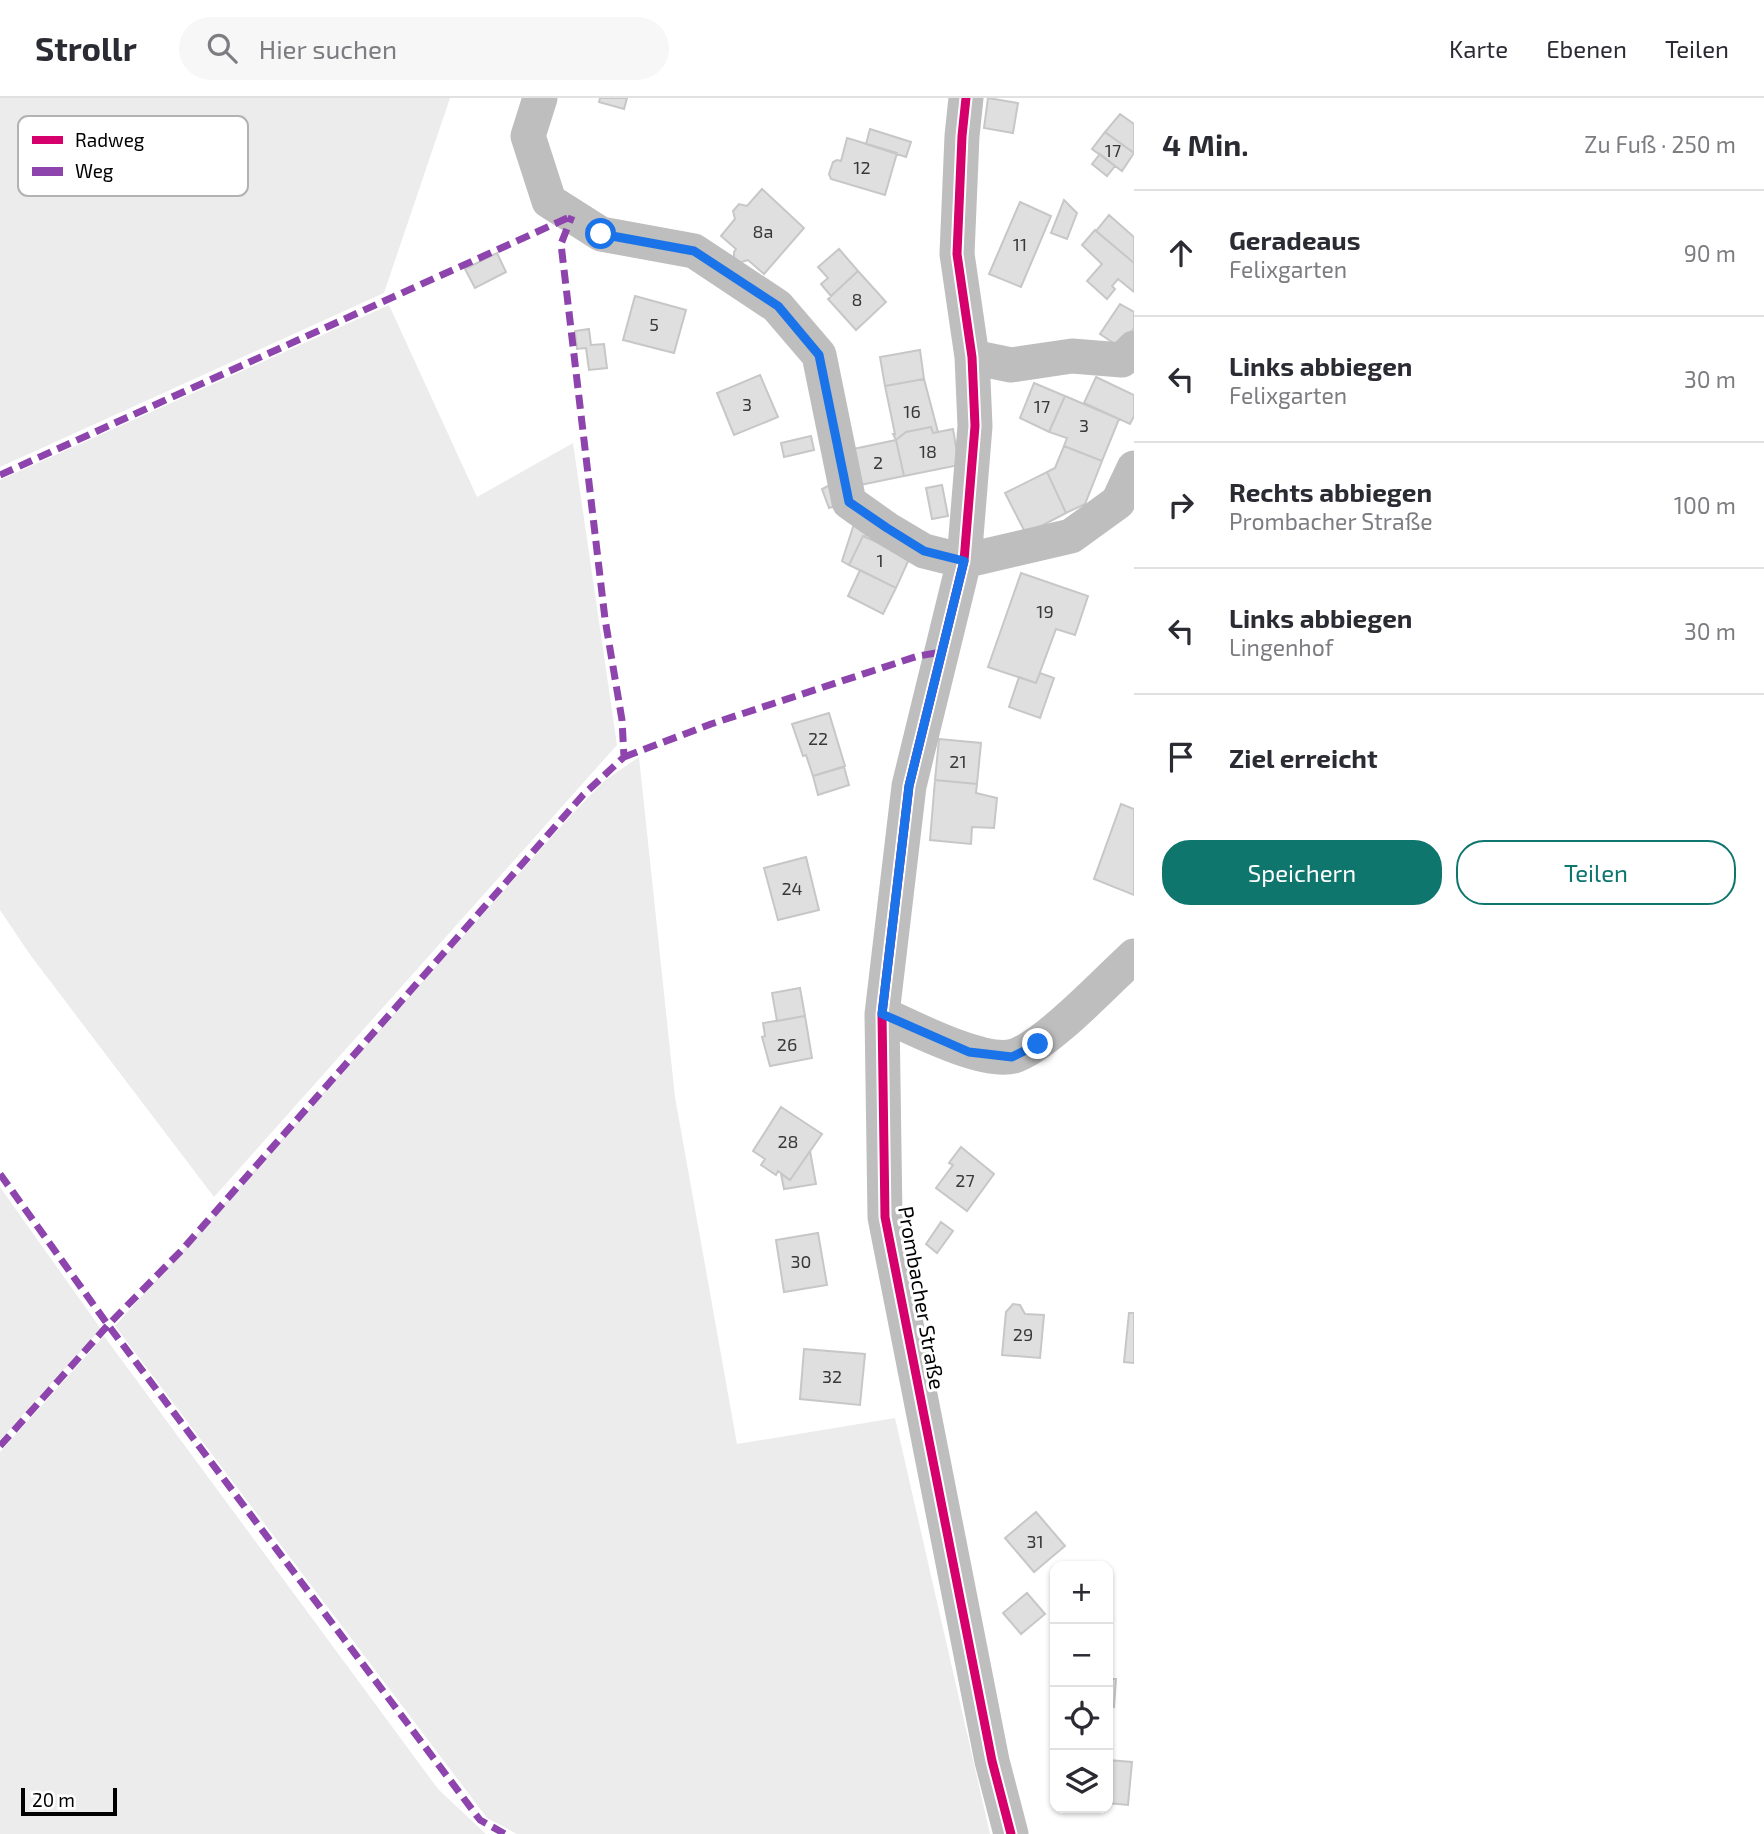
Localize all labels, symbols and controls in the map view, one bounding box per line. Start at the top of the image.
search box [179,17,669,80]
text: Strollr [35,28,137,68]
icon: search [203,29,241,67]
text: Hier suchen [259,33,397,64]
text: Karte [1449,34,1508,63]
text: Ebenen [1546,34,1627,63]
text: Teilen [1665,34,1729,63]
legend [18,116,248,196]
text: 4 Min. [1162,126,1249,162]
text: Radweg [75,128,145,151]
text: Zu Fuß · 250 m [1584,130,1736,158]
house number: 17 [1105,139,1121,161]
house number: 12 [853,156,871,178]
text: Weg [75,159,114,182]
route start [585,218,616,249]
house number: 8a [753,220,773,242]
text: Geradeaus [1229,224,1361,255]
house number: 11 [1013,233,1027,255]
icon: ahead [1162,234,1200,272]
text: 90 m [1684,239,1736,267]
text: Felixgarten [1229,255,1347,283]
house number: 8 [852,288,862,310]
house number: 5 [649,313,659,335]
text: Links abbiegen [1229,350,1413,381]
icon: left [1162,360,1200,398]
text: 30 m [1684,365,1736,393]
text: Felixgarten [1229,381,1347,409]
house number: 3 [742,393,752,415]
house number: 17 [1034,395,1050,417]
house number: 16 [903,400,921,422]
house number: 3 [1079,414,1089,436]
house number: 18 [919,440,937,462]
house number: 2 [873,451,883,473]
text: Rechts abbiegen [1229,476,1432,507]
icon: right [1162,486,1200,524]
text: 100 m [1674,491,1736,519]
text: Prombacher Straße [1229,507,1433,535]
house number: 1 [876,549,884,571]
house number: 19 [1036,600,1054,622]
text: Links abbiegen [1229,602,1413,633]
icon: left [1162,612,1200,650]
text: 30 m [1684,617,1736,645]
text: Lingenhof [1229,633,1334,661]
house number: 22 [808,727,828,749]
icon: arrive [1162,738,1200,776]
text: Ziel erreicht [1229,742,1378,773]
house number: 21 [949,750,967,772]
button: Speichern [1162,840,1442,905]
button: Teilen [1456,840,1736,905]
house number: 24 [781,877,803,899]
route end [1022,1028,1053,1059]
house number: 26 [777,1033,797,1055]
house number: 28 [777,1130,799,1152]
house number: 27 [955,1169,975,1191]
street label: Prombacher Straße [894,1204,951,1391]
house number: 30 [791,1250,811,1272]
house number: 29 [1013,1323,1033,1345]
house number: 32 [822,1365,842,1387]
house number: 31 [1026,1530,1044,1552]
map controls [1050,1561,1113,1813]
button: + [1050,1561,1113,1624]
button: − [1050,1624,1113,1687]
button: locate [1050,1687,1113,1750]
button: layers [1050,1750,1113,1813]
scale bar [21,1785,117,1817]
text: 20 m [32,1788,75,1811]

